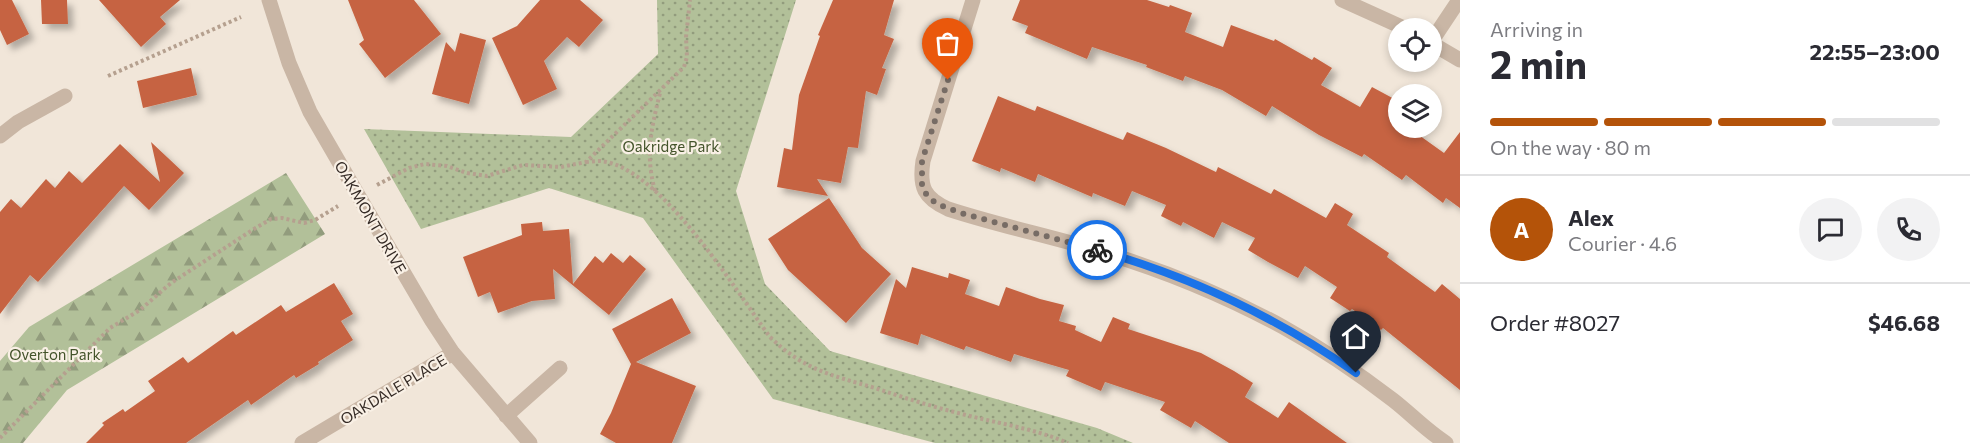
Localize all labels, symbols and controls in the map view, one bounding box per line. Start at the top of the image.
text: Arriving in [1490,17,1583,41]
pin [922,18,973,80]
map controls [1388,18,1442,138]
button: locate [1388,18,1442,72]
icon: bag [931,27,964,60]
text: 22:55–23:00 [1810,38,1940,65]
text: 2 min [1490,39,1587,87]
button: layers [1388,84,1442,138]
text: On the way · 80 m [1490,135,1651,159]
park label: Oakridge Park [623,137,719,155]
street label: OAKMONT DRIVE [331,158,411,277]
button: chat [1799,198,1862,261]
button: phone [1877,198,1940,261]
text: Alex [1568,204,1614,231]
text: A [1514,216,1529,243]
courier [1067,220,1127,280]
text: Courier · 4.6 [1568,231,1677,255]
icon: bike [1081,234,1114,267]
text: Order #8027 [1490,309,1620,336]
text: $46.68 [1868,309,1940,336]
pin [1330,311,1381,373]
icon: home [1339,320,1372,353]
park label: Overton Park [9,345,101,363]
street label: OAKDALE PLACE [337,350,449,428]

